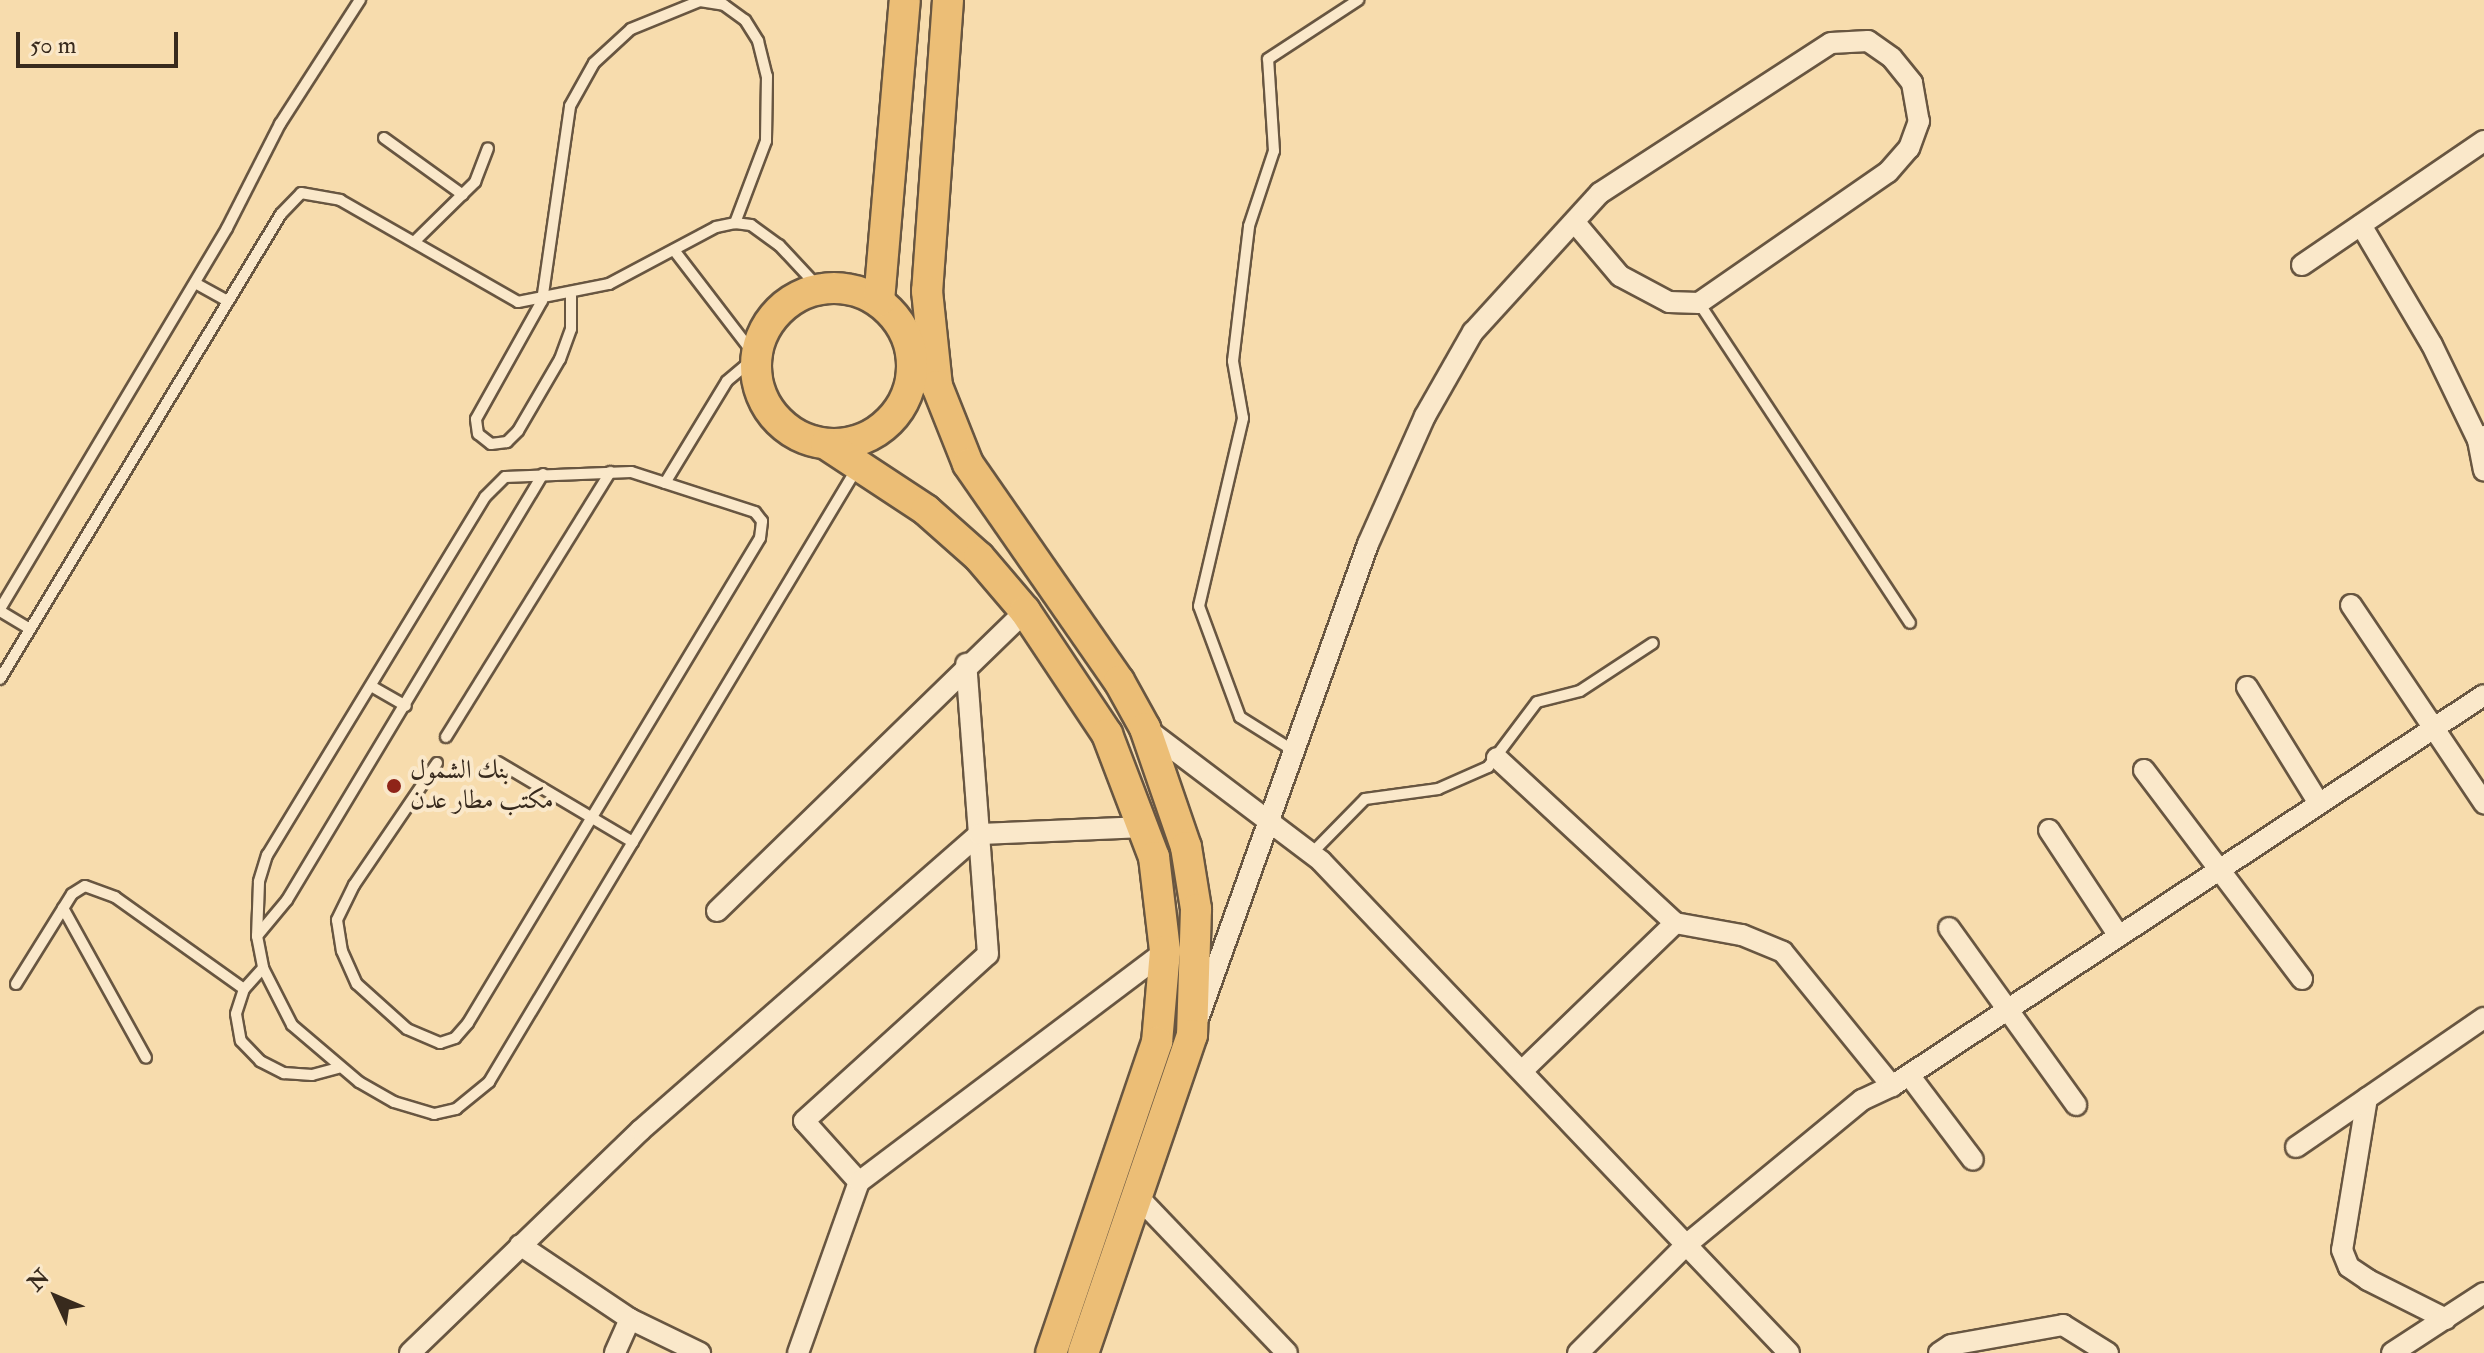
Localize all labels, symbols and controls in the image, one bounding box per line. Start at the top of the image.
scale bar [20,16,182,66]
text: 50 m [30,30,76,61]
place label: بنك الشمول مكتب مطار عدن [410,755,554,816]
marker: بنك الشمول مكتب مطار عدن [385,777,403,795]
north arrow [16,1257,96,1337]
text: N [22,1264,56,1297]

